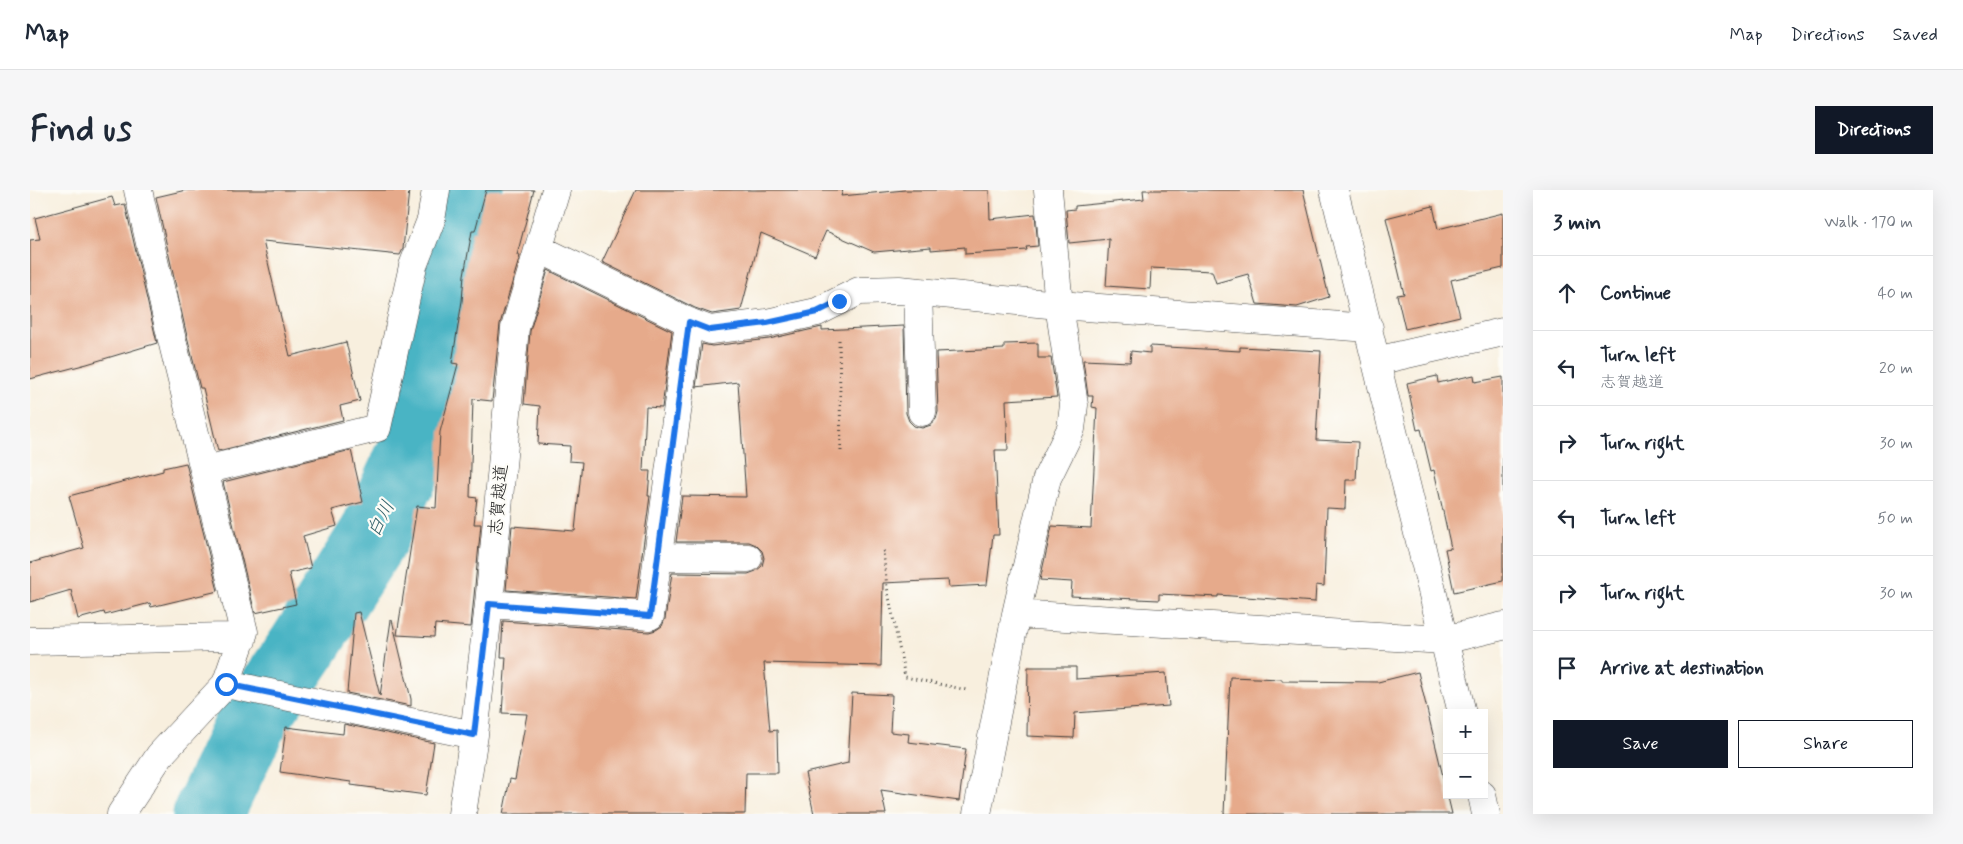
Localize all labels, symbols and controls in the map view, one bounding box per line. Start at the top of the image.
text: Map [25,19,69,50]
text: Map [1730,23,1763,47]
text: Directions [1791,23,1865,47]
text: Saved [1893,23,1938,47]
button: Directions [1815,106,1933,154]
text: Find us [30,107,132,153]
text: 3 min [1553,209,1601,237]
text: Walk · 170 m [1824,212,1913,233]
icon: ahead [1553,279,1581,307]
text: Continue [1600,281,1671,306]
text: 40 m [1877,283,1913,304]
route end [828,290,851,313]
text: Turn left [1600,343,1676,368]
icon: left [1553,354,1581,382]
text: 20 m [1879,358,1913,379]
text: 志賀越道 [1600,372,1664,393]
icon: right [1553,429,1581,457]
text: Turn right [1600,431,1684,456]
text: 30 m [1880,433,1913,454]
street label: 志賀越道 [484,463,514,537]
water label: 白川 [361,496,401,542]
icon: left [1553,504,1581,532]
text: Turn left [1600,506,1676,531]
text: 50 m [1877,508,1913,529]
icon: right [1553,579,1581,607]
text: Turn right [1600,581,1684,606]
text: 30 m [1880,583,1913,604]
icon: arrive [1553,654,1581,682]
text: Arrive at destination [1600,656,1764,681]
route start [215,673,238,696]
map controls [1443,709,1488,799]
button: + [1443,709,1488,754]
button: Save [1553,720,1728,768]
button: Share [1738,720,1913,768]
button: − [1443,754,1488,799]

